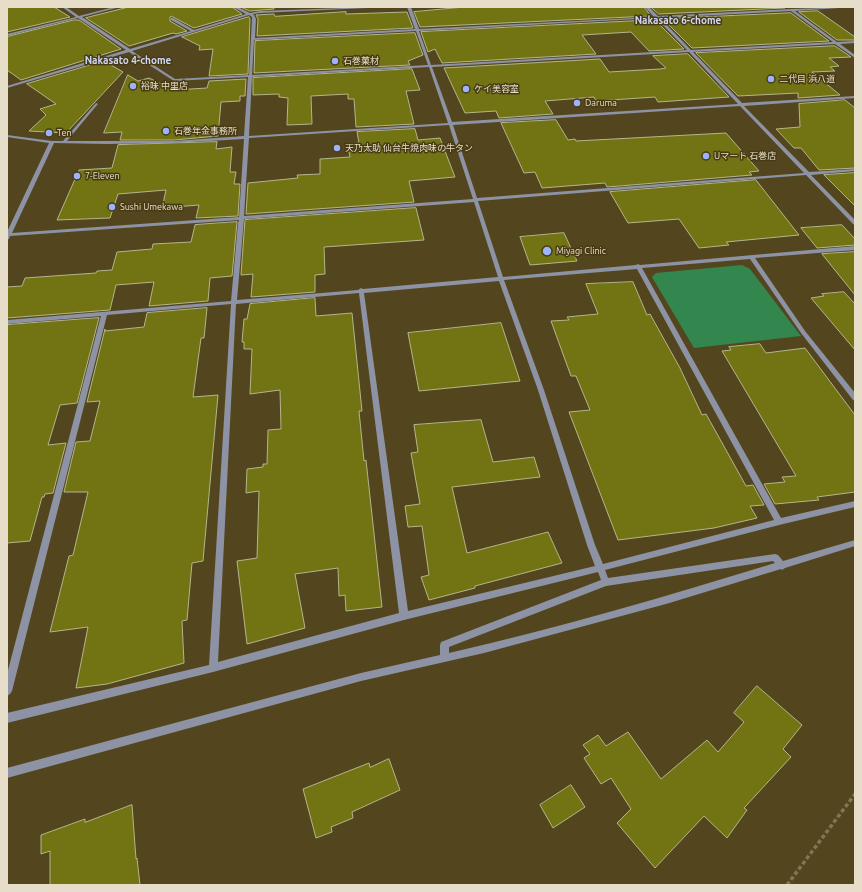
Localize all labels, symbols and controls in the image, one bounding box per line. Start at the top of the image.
district label: Nakasato 6-chome [635,15,721,27]
district label: Nakasato 4-chome [85,55,171,67]
marker: 石巻菓材 [330,56,340,66]
place label: 石巻菓材 [343,56,379,66]
marker: 二代目 浜八道 [766,74,776,84]
place label: 二代目 浜八道 [779,74,835,84]
marker: 裕味 中里店 [128,81,138,91]
place label: 裕味 中里店 [141,81,188,91]
marker: ケイ美容室 [461,84,471,94]
place label: ケイ美容室 [474,84,519,94]
marker: Daruma [572,98,582,108]
place label: Daruma [585,98,617,108]
marker: 石巻年金事務所 [161,126,171,136]
place label: 石巻年金事務所 [174,126,237,136]
marker: Ten [44,128,54,138]
place label: Ten [57,128,72,138]
marker: 天乃太助 仙台牛焼肉味の牛タン [332,143,342,153]
place label: 天乃太助 仙台牛焼肉味の牛タン [345,143,473,153]
marker: Uマート 石巻店 [701,151,711,161]
place label: Uマート 石巻店 [714,151,776,161]
marker: 7-Eleven [72,171,82,181]
place label: 7-Eleven [85,171,120,181]
marker: Sushi Umekawa [107,202,117,212]
place label: Sushi Umekawa [120,202,183,212]
marker: Miyagi Clinic [541,245,553,257]
place label: Miyagi Clinic [556,246,606,256]

